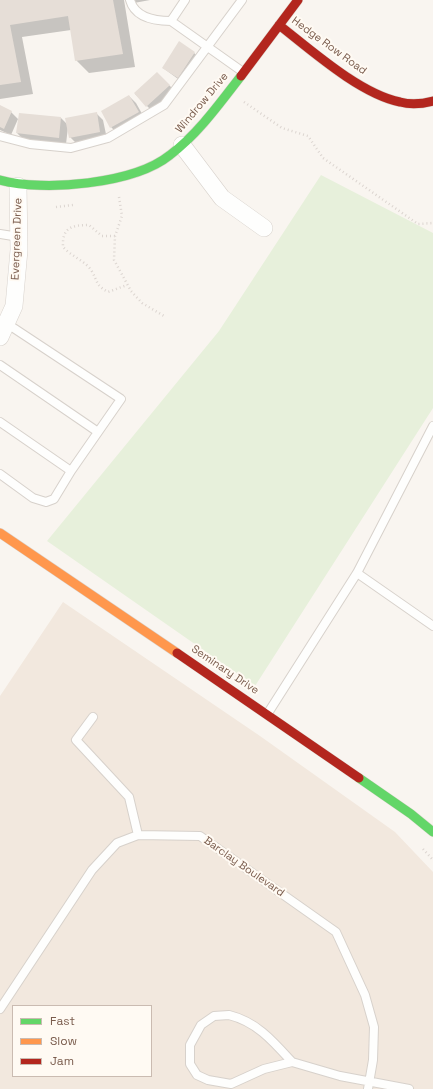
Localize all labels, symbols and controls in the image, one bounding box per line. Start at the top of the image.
street label: Hedge Row Road [289,14,369,78]
street label: Windrow Drive [173,70,231,136]
street label: Evergreen Drive [9,198,25,280]
street label: Seminary Drive [189,643,261,697]
street label: Barclay Boulevard [201,834,287,900]
legend [12,1005,152,1077]
text: Fast [50,1013,75,1029]
text: Slow [50,1033,77,1049]
text: Jam [50,1053,74,1069]

